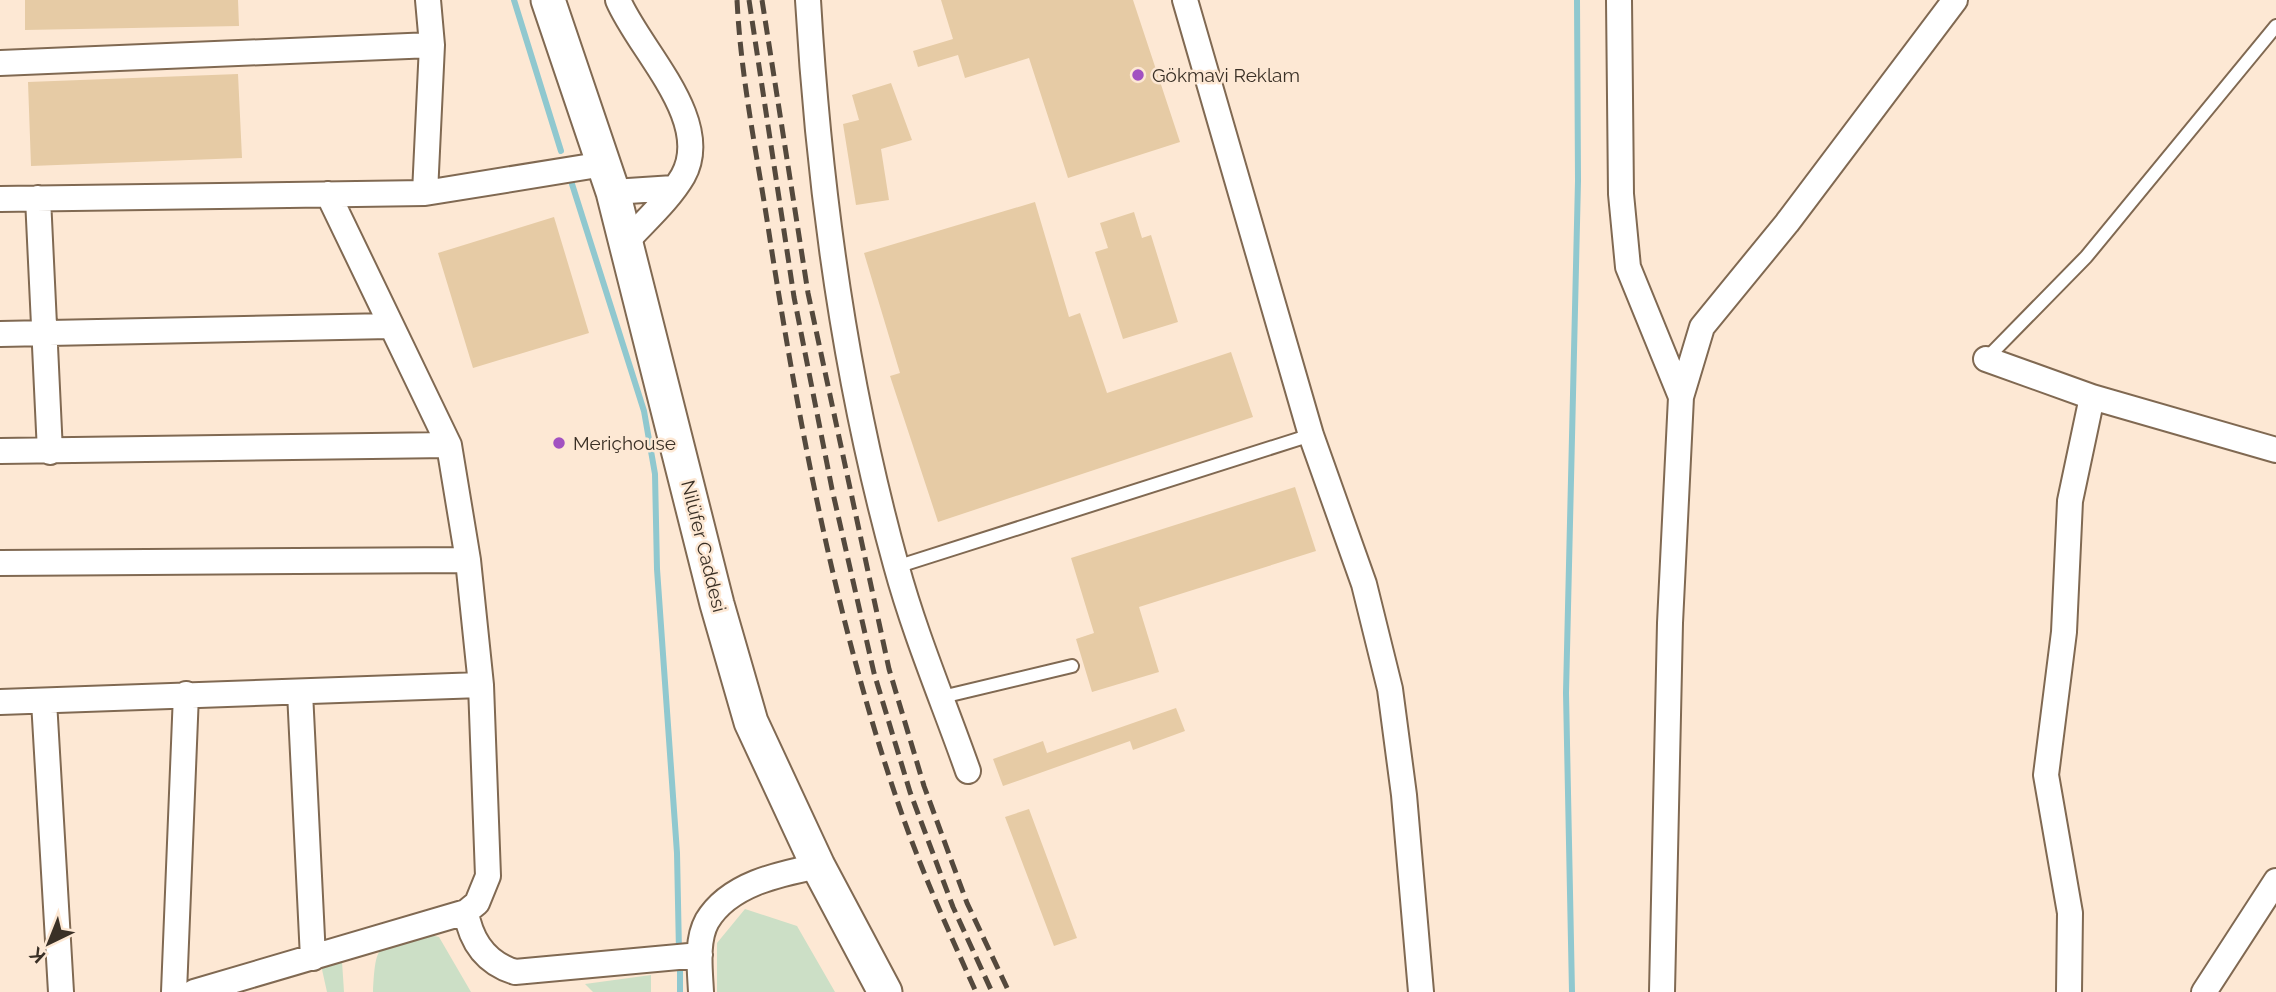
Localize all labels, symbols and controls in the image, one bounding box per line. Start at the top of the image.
place label: Gökmavi Reklam [1152,64,1300,86]
marker: Gökmavi Reklam [1130,67,1146,83]
place label: Meriçhouse [573,432,676,454]
marker: Meriçhouse [551,435,567,451]
street label: Nilüfer Caddesi [677,478,731,614]
north arrow [14,908,84,978]
text: K [25,943,50,968]

